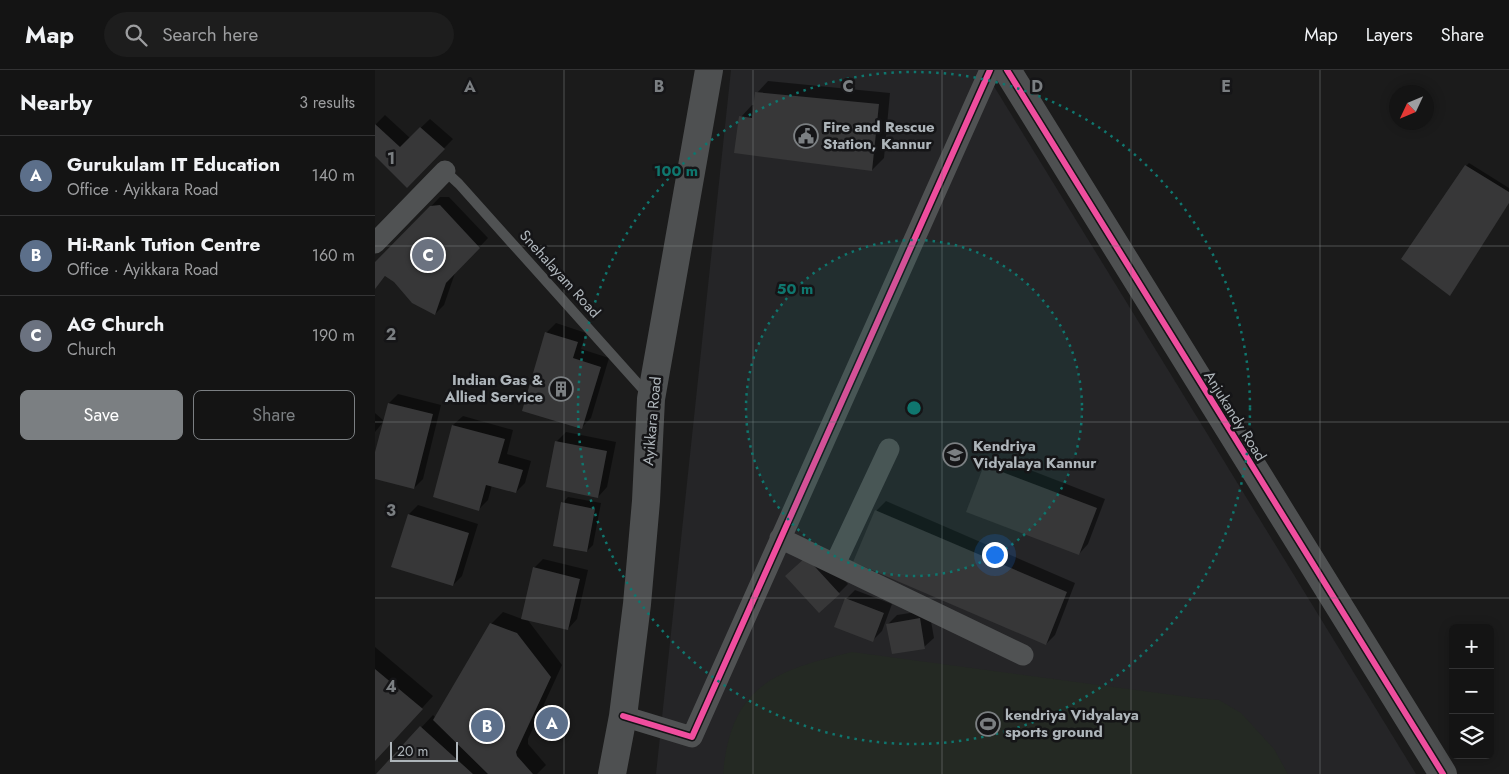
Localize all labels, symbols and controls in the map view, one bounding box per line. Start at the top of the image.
search box [104,12,454,57]
text: Map [25,17,74,52]
icon: search [122,21,150,49]
text: Search here [162,21,258,48]
text: Map [1304,22,1338,48]
text: Layers [1366,22,1413,48]
text: Share [1441,22,1484,48]
text: A [463,75,476,98]
text: B [654,75,664,98]
text: C [842,75,854,98]
text: D [1031,75,1043,98]
text: E [1221,75,1231,98]
north arrow [1389,85,1434,130]
text: Nearby [20,88,92,118]
text: 3 results [299,91,355,114]
place label: Fire and Rescue Station, Kannur [823,116,935,155]
public building icon: Fire and Rescue Station, Kannur [793,123,819,149]
text: 1 [387,147,395,170]
text: Gurukulam IT Education [67,151,280,178]
text: 100 m [654,160,698,182]
text: A [30,164,42,187]
text: 140 m [312,164,355,187]
text: Office · Ayikkara Road [67,178,218,201]
street label: Snehalayam Road [514,225,606,323]
text: Hi-Rank Tution Centre [67,231,260,258]
pin: C [412,236,444,274]
text: B [31,244,41,267]
text: 160 m [312,244,355,267]
text: Office · Ayikkara Road [67,258,218,281]
text: 50 m [777,278,813,300]
text: AG Church [67,311,164,338]
text: 2 [386,323,396,346]
text: C [30,324,42,347]
text: 190 m [312,324,355,347]
text: Church [67,338,116,361]
street label: Anjukandy Road [1198,366,1272,466]
place label: Indian Gas & Allied Service [444,369,544,408]
building icon: Indian Gas & Allied Service [548,376,574,402]
street label: Ayikkara Road [637,376,667,466]
button: Save [20,390,183,440]
button: Share [193,390,355,440]
centre of rings [905,399,923,417]
place label: Kendriya Vidyalaya Kannur [972,435,1097,474]
school or university icon: Kendriya Vidyalaya Kannur [942,442,968,468]
text: 3 [386,499,396,522]
your location [982,542,1008,568]
map controls [1449,624,1494,759]
button: + [1449,624,1494,669]
button: − [1449,669,1494,714]
text: 4 [385,675,397,698]
pin: A [536,704,568,742]
place label: kendriya Vidyalaya sports ground [1005,704,1139,743]
pin: B [471,707,503,745]
sports icon: kendriya Vidyalaya sports ground [975,711,1001,737]
button: layers [1449,714,1494,759]
scale bar [390,739,457,762]
text: 20 m [397,741,429,761]

